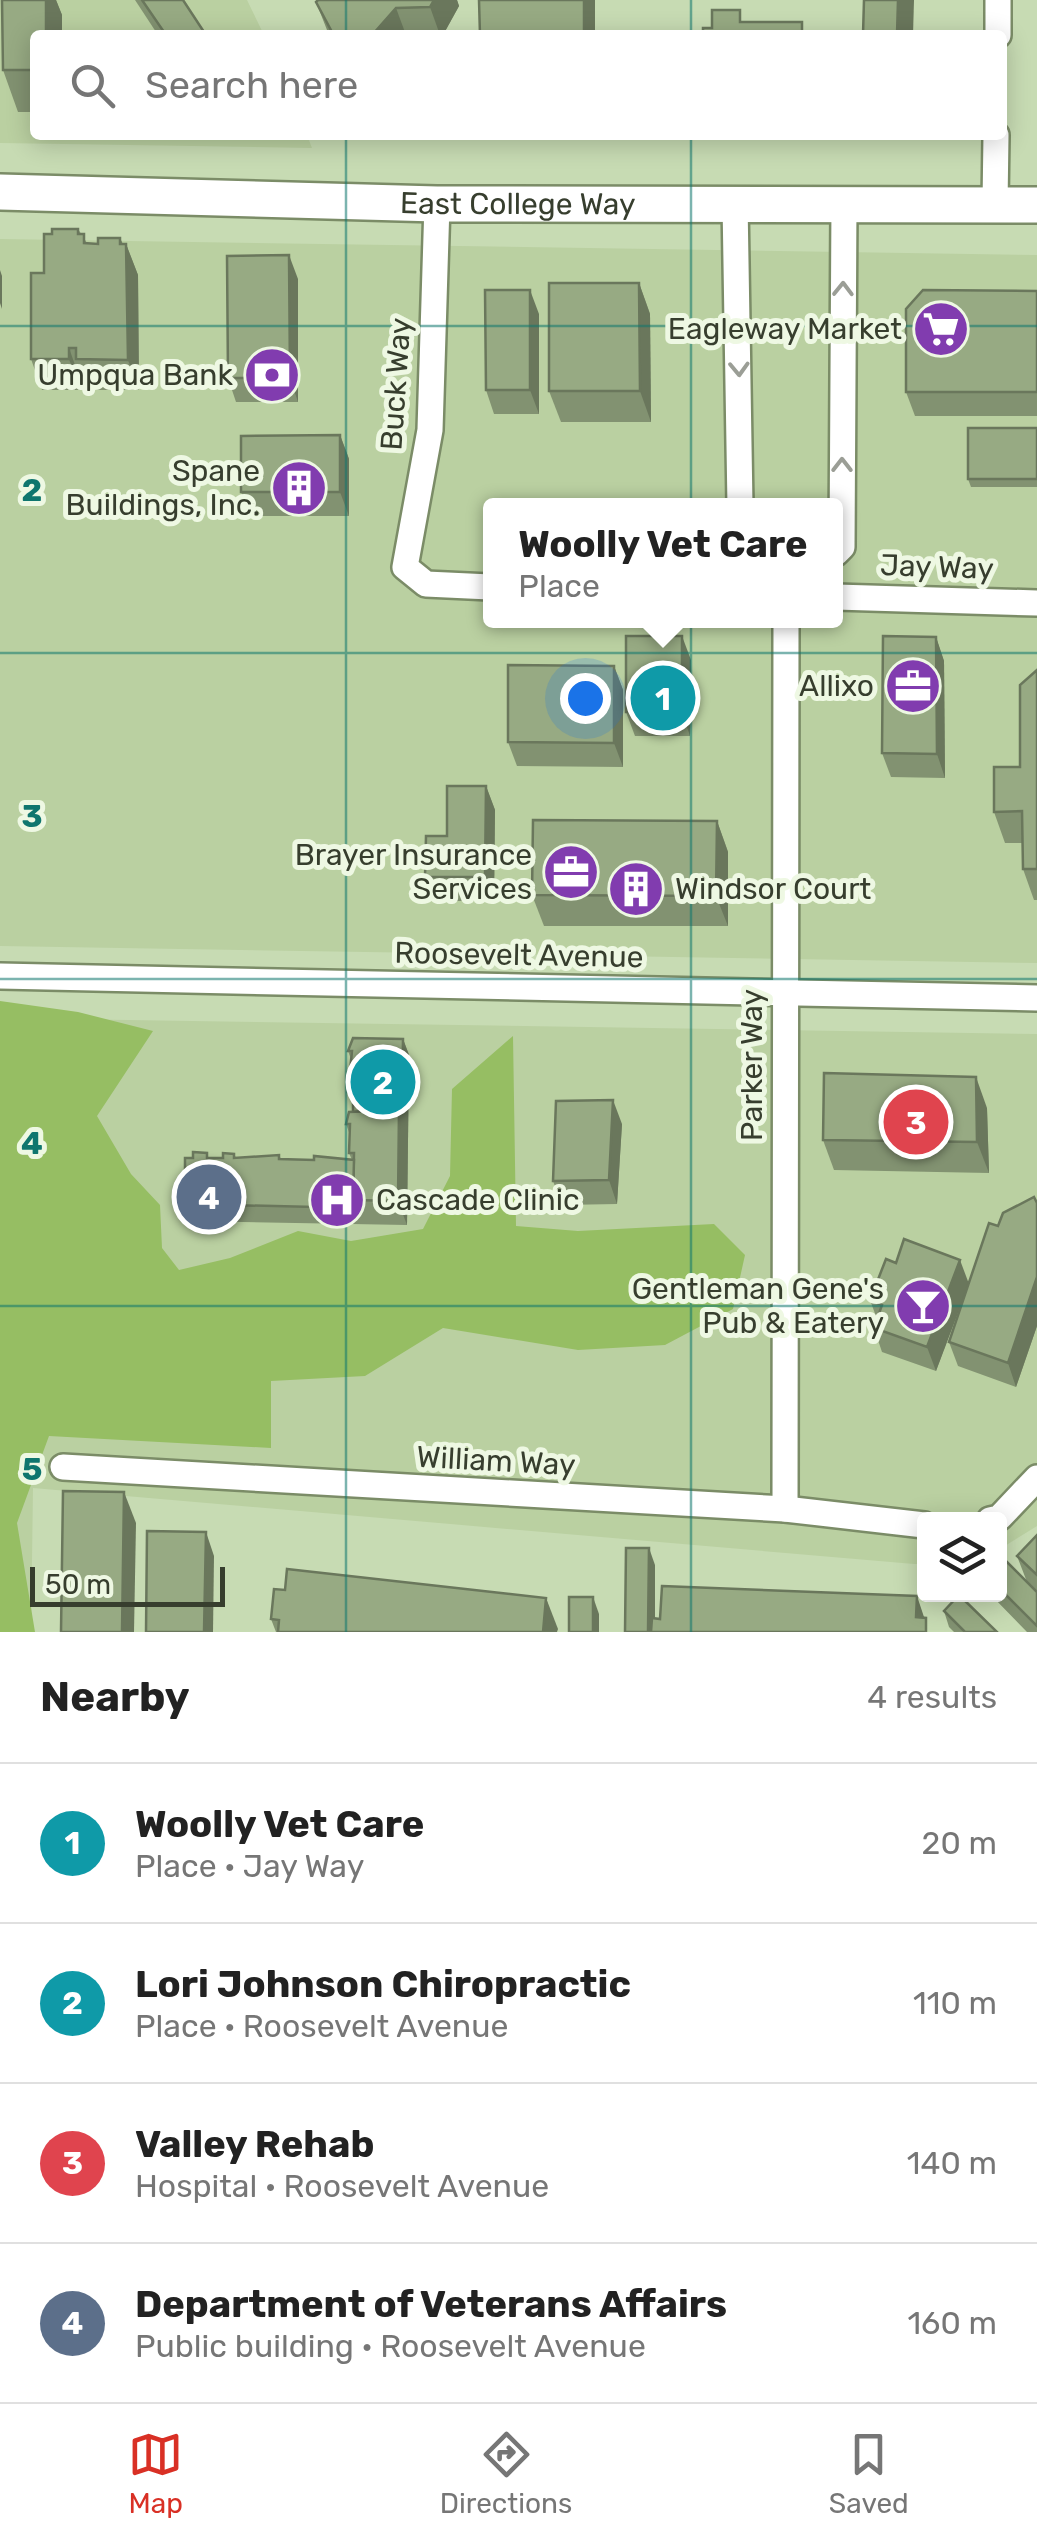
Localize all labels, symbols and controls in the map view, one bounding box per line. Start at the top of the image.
search box [30,30,1007,140]
icon: search [65,58,120,113]
text: Search here [145,62,358,108]
street label: East College Way [400,185,636,222]
one-way arrow [832,281,854,296]
supermarket icon: Eagleway Market [911,299,971,359]
place label: Eagleway Market [668,311,902,347]
street label: Buck Way [373,316,419,452]
bank icon: Umpqua Bank [242,345,302,405]
place label: Umpqua Bank [37,357,234,393]
one-way arrow [729,362,750,378]
place label: Spane Buildings, Inc. [66,453,260,523]
one-way arrow [831,457,853,472]
building icon: Spane Buildings, Inc. [269,458,329,518]
text: 2 [22,471,42,509]
popup [483,498,843,628]
text: Woolly Vet Care [518,521,808,567]
street label: Jay Way [879,547,995,587]
text: Place [518,567,600,605]
office icon: Allixo [883,656,943,716]
pin: 1 [630,660,696,736]
place label: Allixo [799,668,874,704]
your location [560,673,611,724]
text: 3 [21,797,43,835]
place label: Brayer Insurance Services [295,837,532,907]
office icon: Brayer Insurance Services [541,842,601,902]
building icon: Windsor Court [606,859,666,919]
place label: Windsor Court [675,871,872,907]
street label: Roosevelt Avenue [394,935,644,975]
street label: Parker Way [734,989,770,1141]
pin: 2 [350,1044,416,1120]
pin: 3 [884,1084,948,1160]
text: 4 [21,1124,43,1162]
pin: 4 [176,1160,242,1234]
hospital icon: Cascade Clinic [307,1170,367,1230]
place label: Cascade Clinic [376,1182,580,1218]
place label: Gentleman Gene's Pub & Eatery [632,1271,884,1341]
bar icon: Gentleman Gene's Pub & Eatery [893,1276,953,1336]
street label: William Way [415,1439,577,1483]
text: 5 [22,1450,42,1488]
map controls [917,1512,1007,1602]
button: layers [917,1512,1007,1602]
scale bar [30,1562,225,1606]
text: 50 m [45,1568,111,1601]
text: Nearby [40,1672,190,1722]
text: 4 results [867,1678,997,1716]
text: Woolly Vet Care [135,1801,424,1847]
text: 1 [65,1824,80,1862]
text: 20 m [922,1824,997,1862]
text: Place · Jay Way [135,1847,364,1885]
text: Lori Johnson Chiropractic [135,1961,631,2007]
text: 2 [62,1984,83,2022]
text: 110 m [913,1984,997,2022]
text: Place · Roosevelt Avenue [135,2007,508,2045]
text: Valley Rehab [135,2121,374,2167]
text: 3 [62,2144,83,2182]
text: 140 m [907,2144,997,2182]
text: Hospital · Roosevelt Avenue [135,2167,549,2205]
text: Department of Veterans Affairs [135,2281,727,2327]
text: 4 [62,2304,83,2342]
text: 160 m [907,2304,997,2342]
text: Public building · Roosevelt Avenue [135,2327,646,2365]
tab: Map [128,2427,183,2520]
tab: Directions [440,2427,572,2520]
tab: Saved [829,2427,909,2520]

